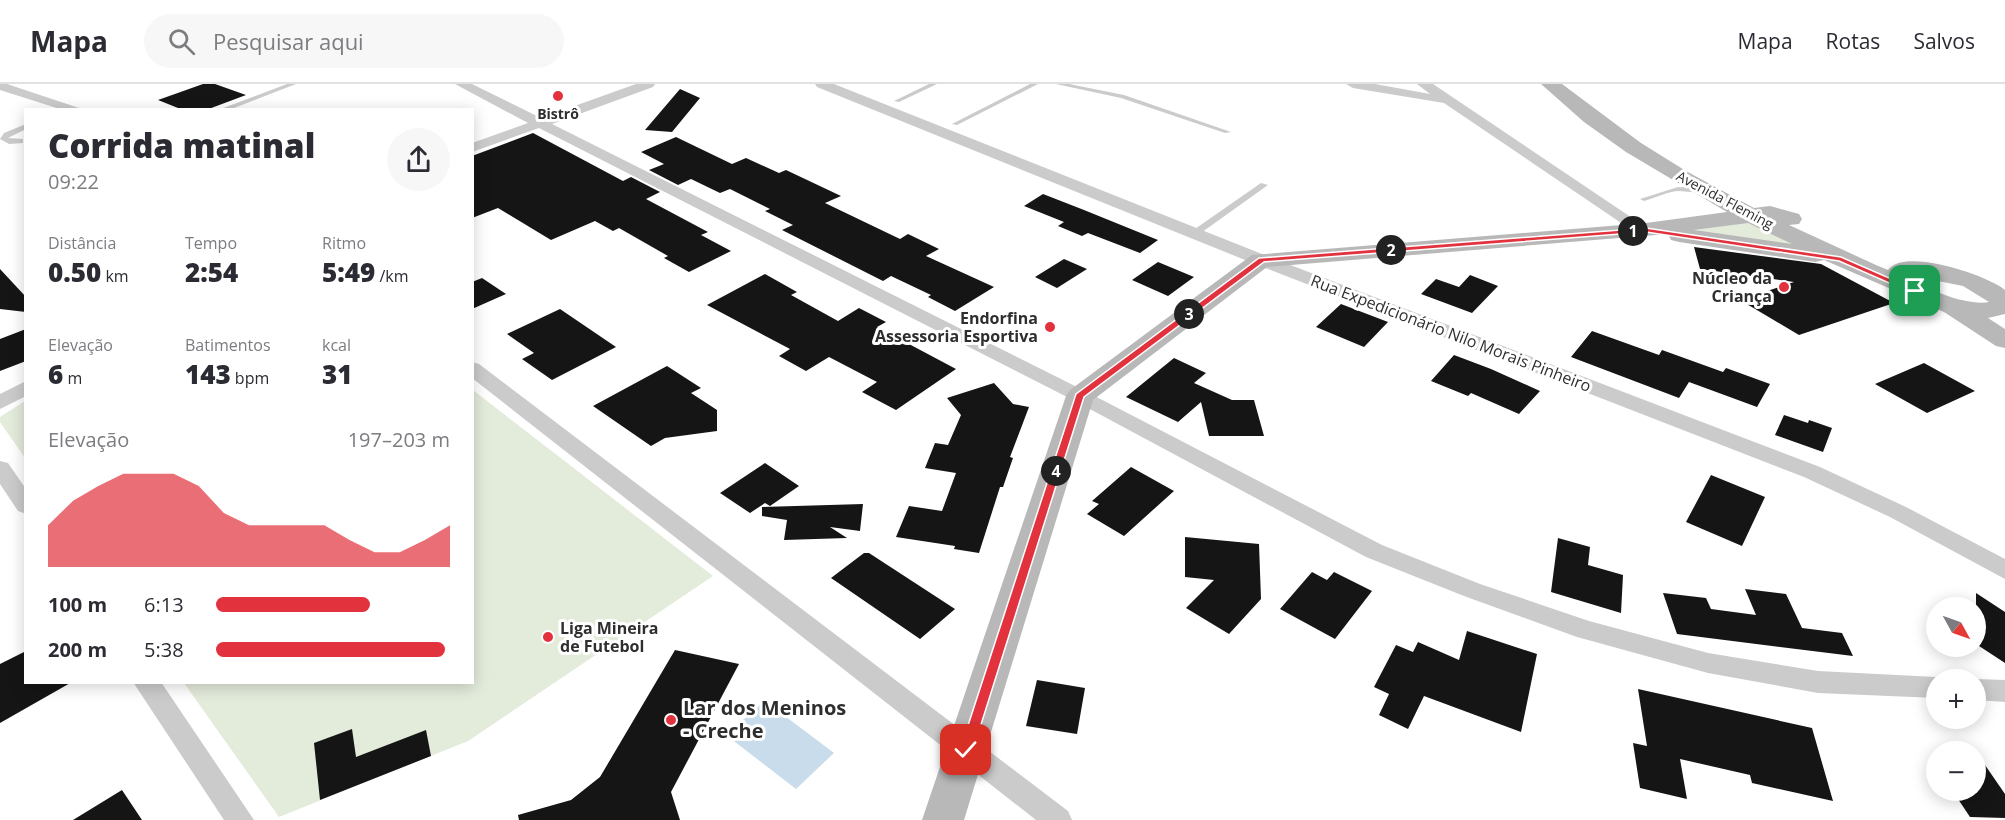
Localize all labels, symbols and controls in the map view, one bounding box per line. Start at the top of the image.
search box [144,14,564,68]
text: Mapa [30,22,108,60]
icon: search [165,25,198,58]
text: Pesquisar aqui [213,26,364,56]
text: Mapa [1738,27,1793,55]
text: Rotas [1826,27,1880,55]
text: Salvos [1913,27,1975,55]
marker: Bistrô [551,89,565,103]
place label: Bistrô [537,104,579,123]
text: Corrida matinal [48,123,315,168]
button: share [387,128,450,191]
street label: Avenida Fleming [1673,166,1777,233]
text: 09:22 [48,168,99,195]
pin: 1 [1618,216,1648,246]
text: 1 [1628,220,1638,242]
text: Distância [48,232,116,254]
text: Tempo [185,232,237,254]
text: Ritmo [322,232,366,254]
pin: 2 [1376,235,1406,265]
text: 2 [1386,239,1396,261]
text: 0.50 [48,254,101,290]
text: 2:54 [185,254,238,290]
text: 5:49 [322,254,375,290]
text: km [101,265,129,287]
text: /km [375,265,408,287]
pin [1889,265,1940,316]
place label: Núcleo da Criança [1692,267,1772,307]
street label: Rua Expedicionário Nilo Morais Pinheiro [1308,269,1594,397]
icon: arrive [1898,274,1931,307]
marker: Núcleo da Criança [1777,280,1791,294]
pin: 3 [1174,299,1204,329]
text: 3 [1184,303,1194,325]
place label: Endorfina Assessoria Esportiva [875,307,1038,347]
marker: Endorfina Assessoria Esportiva [1043,320,1057,334]
text: Elevação [48,334,113,356]
text: Batimentos [185,334,271,356]
text: kcal [322,334,351,356]
text: 6 [48,356,63,392]
text: 143 [185,356,231,392]
text: 31 [322,356,352,392]
text: m [63,367,82,389]
text: bpm [231,367,269,389]
text: Elevação [48,426,129,453]
text: 197–203 m [348,426,450,453]
pin: 4 [1041,456,1071,486]
text: 4 [1051,460,1061,482]
text: 100 m [48,591,107,618]
text: 6:13 [144,591,184,618]
north arrow [1926,597,1986,657]
map controls [1926,597,1986,801]
place label: Liga Mineira de Futebol [560,617,659,657]
marker: Liga Mineira de Futebol [541,630,555,644]
text: 200 m [48,636,107,663]
text: 5:38 [144,636,184,663]
button: + [1926,669,1986,729]
place label: Lar dos Meninos - Creche [683,694,846,744]
marker: Lar dos Meninos - Creche [664,713,678,727]
pin [940,724,991,775]
icon: check [949,733,982,766]
button: − [1926,741,1986,801]

